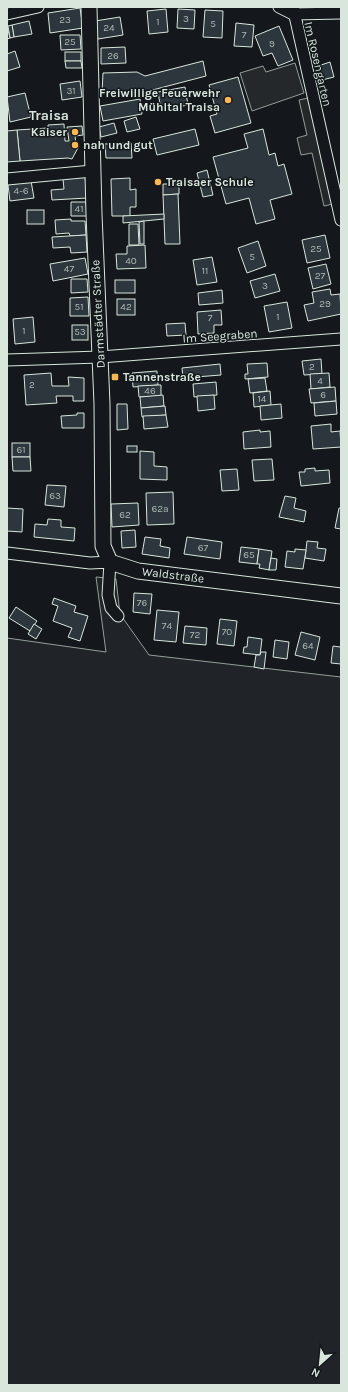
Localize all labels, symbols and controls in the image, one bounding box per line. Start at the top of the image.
house number: 3 [183,13,189,25]
house number: 23 [59,14,71,26]
house number: 1 [156,16,160,28]
house number: 5 [210,18,216,30]
street label: Im Rosengarten [301,20,335,108]
house number: 24 [103,22,115,34]
house number: 7 [242,29,247,41]
house number: 25 [64,36,76,48]
house number: 9 [269,38,275,50]
house number: 26 [107,50,119,62]
house number: 31 [66,85,76,97]
place label: Freiwillige Feuerwehr Mühltal Traisa [99,86,220,114]
marker: Freiwillige Feuerwehr Mühltal Traisa [223,95,233,105]
district label: Traisa [29,107,69,124]
place label: Kaiser [31,125,67,139]
marker: Kaiser [70,127,80,137]
place label: nah und gut [83,138,153,152]
marker: nah und gut [70,140,80,150]
place label: Traisaer Schule [166,175,254,189]
marker: Traisaer Schule [153,177,163,187]
house number: 4-6 [14,185,29,197]
house number: 41 [75,203,83,215]
house number: 25 [310,243,322,255]
house number: 5 [249,251,255,263]
house number: 40 [125,255,137,267]
street label: Darmstädter Straße [88,259,108,369]
house number: 47 [64,263,74,275]
house number: 11 [202,265,208,277]
house number: 27 [315,270,326,282]
house number: 3 [262,280,268,292]
house number: 29 [319,298,331,310]
house number: 51 [75,301,83,313]
house number: 42 [120,301,132,313]
house number: 1 [276,311,280,323]
house number: 7 [208,312,213,324]
house number: 1 [22,325,26,337]
house number: 53 [74,326,86,338]
street label: Im Seegraben [182,326,258,346]
house number: 2 [309,361,315,373]
place label: Tannenstraße [123,370,201,384]
marker: Tannenstraße [110,372,120,382]
house number: 4 [317,375,323,387]
house number: 2 [29,379,35,391]
house number: 46 [144,385,156,397]
house number: 6 [320,389,326,401]
house number: 14 [258,393,267,405]
house number: 61 [16,444,26,456]
house number: 63 [49,490,61,502]
house number: 62a [151,503,169,515]
house number: 62 [119,509,131,521]
house number: 67 [198,542,209,554]
house number: 65 [243,549,255,561]
street label: Waldstraße [141,564,205,586]
house number: 76 [137,597,147,609]
house number: 74 [162,620,173,632]
house number: 70 [222,626,232,638]
house number: 72 [190,629,200,641]
house number: 64 [302,640,314,652]
north arrow [300,1344,340,1384]
text: N [309,1365,322,1380]

